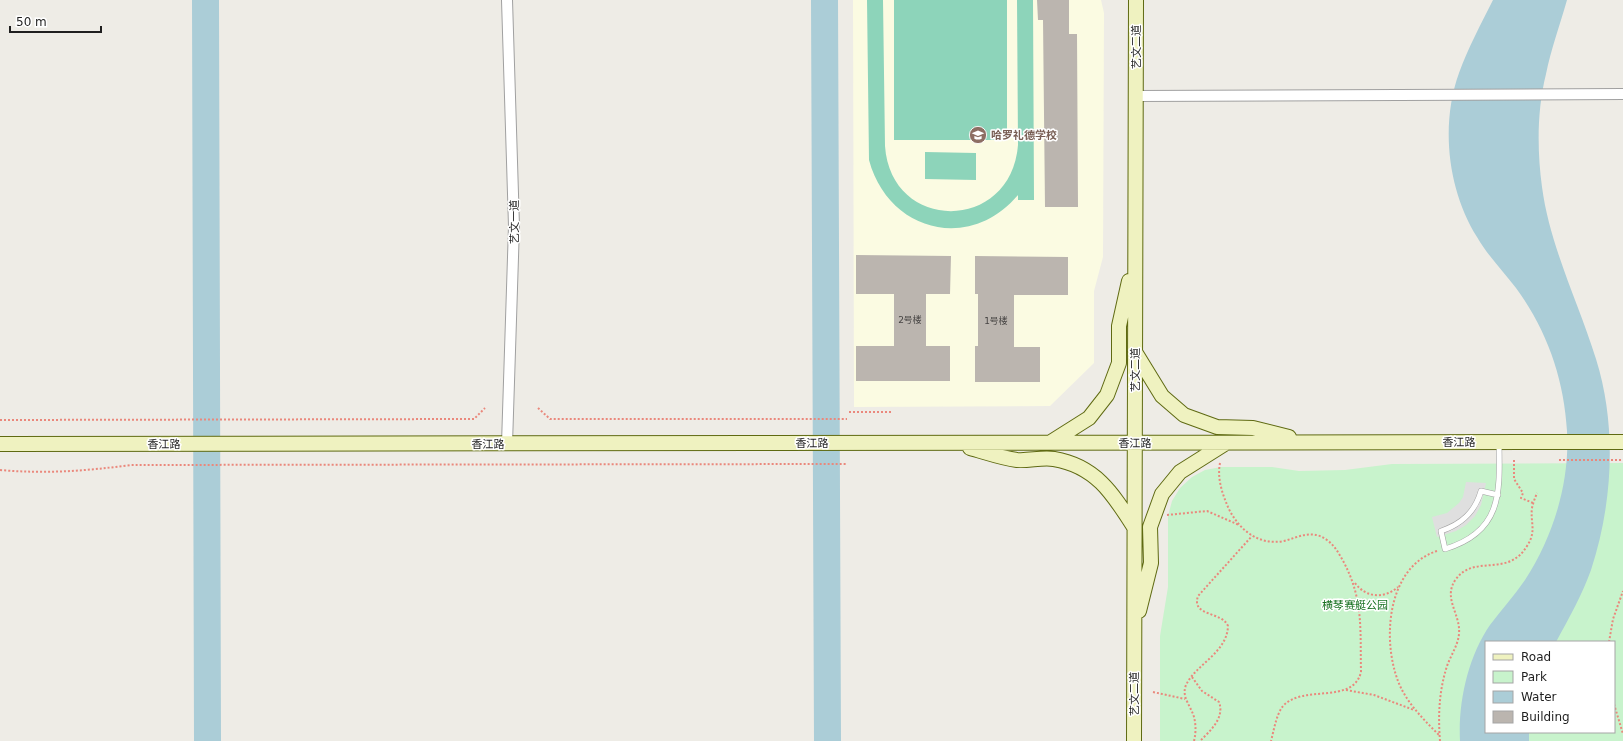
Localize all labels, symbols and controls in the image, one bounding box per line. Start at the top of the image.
scale bar [10,8,101,34]
text: 50 m [16,15,47,29]
street label: 艺文二道 [1130,25,1143,69]
school or university icon: 哈罗礼德学校 [968,125,988,145]
place label: 哈罗礼德学校 [991,129,1057,142]
street label: 艺文一道 [508,200,521,244]
house number: 2号楼 [898,315,922,325]
house number: 1号楼 [984,316,1008,326]
street label: 艺文二道 [1129,348,1142,392]
street label: 香江路 [1443,436,1476,449]
street label: 香江路 [796,437,829,450]
street label: 香江路 [1119,437,1152,450]
street label: 香江路 [148,438,181,451]
street label: 香江路 [472,438,505,451]
park label: 横琴赛艇公园 [1322,599,1388,612]
legend [1485,641,1615,733]
text: Road [1521,650,1551,664]
text: Park [1521,670,1547,684]
street label: 艺文二道 [1128,672,1141,716]
text: Water [1521,690,1557,704]
text: Building [1521,710,1570,724]

